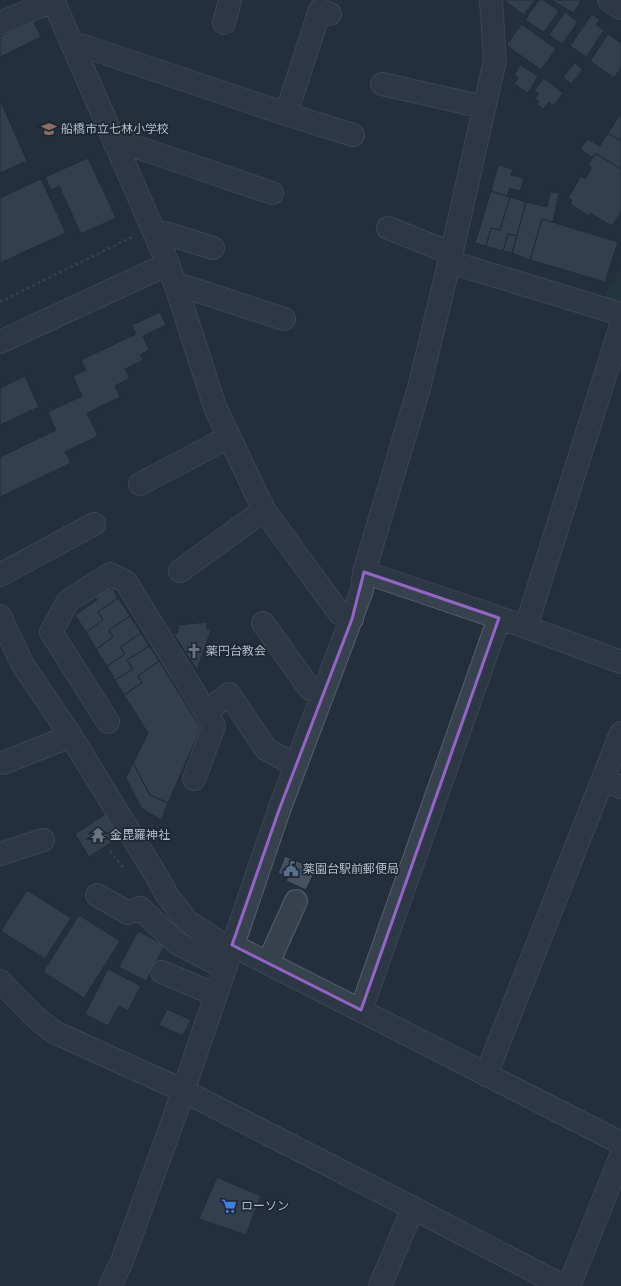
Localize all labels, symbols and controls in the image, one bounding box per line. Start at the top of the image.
school or university icon: 船橋市立七林小学校 [40,120,58,138]
place label: 船橋市立七林小学校 [61,122,169,136]
church icon: 薬円台教会 [185,642,203,660]
place label: 薬円台教会 [206,644,266,658]
temple icon: 金毘羅神社 [89,826,107,844]
place label: 金毘羅神社 [110,828,170,842]
public building icon: 薬園台駅前郵便局 [282,860,300,878]
place label: 薬園台駅前郵便局 [303,862,399,876]
supermarket icon: ローソン [220,1197,238,1215]
place label: ローソン [241,1199,289,1213]

